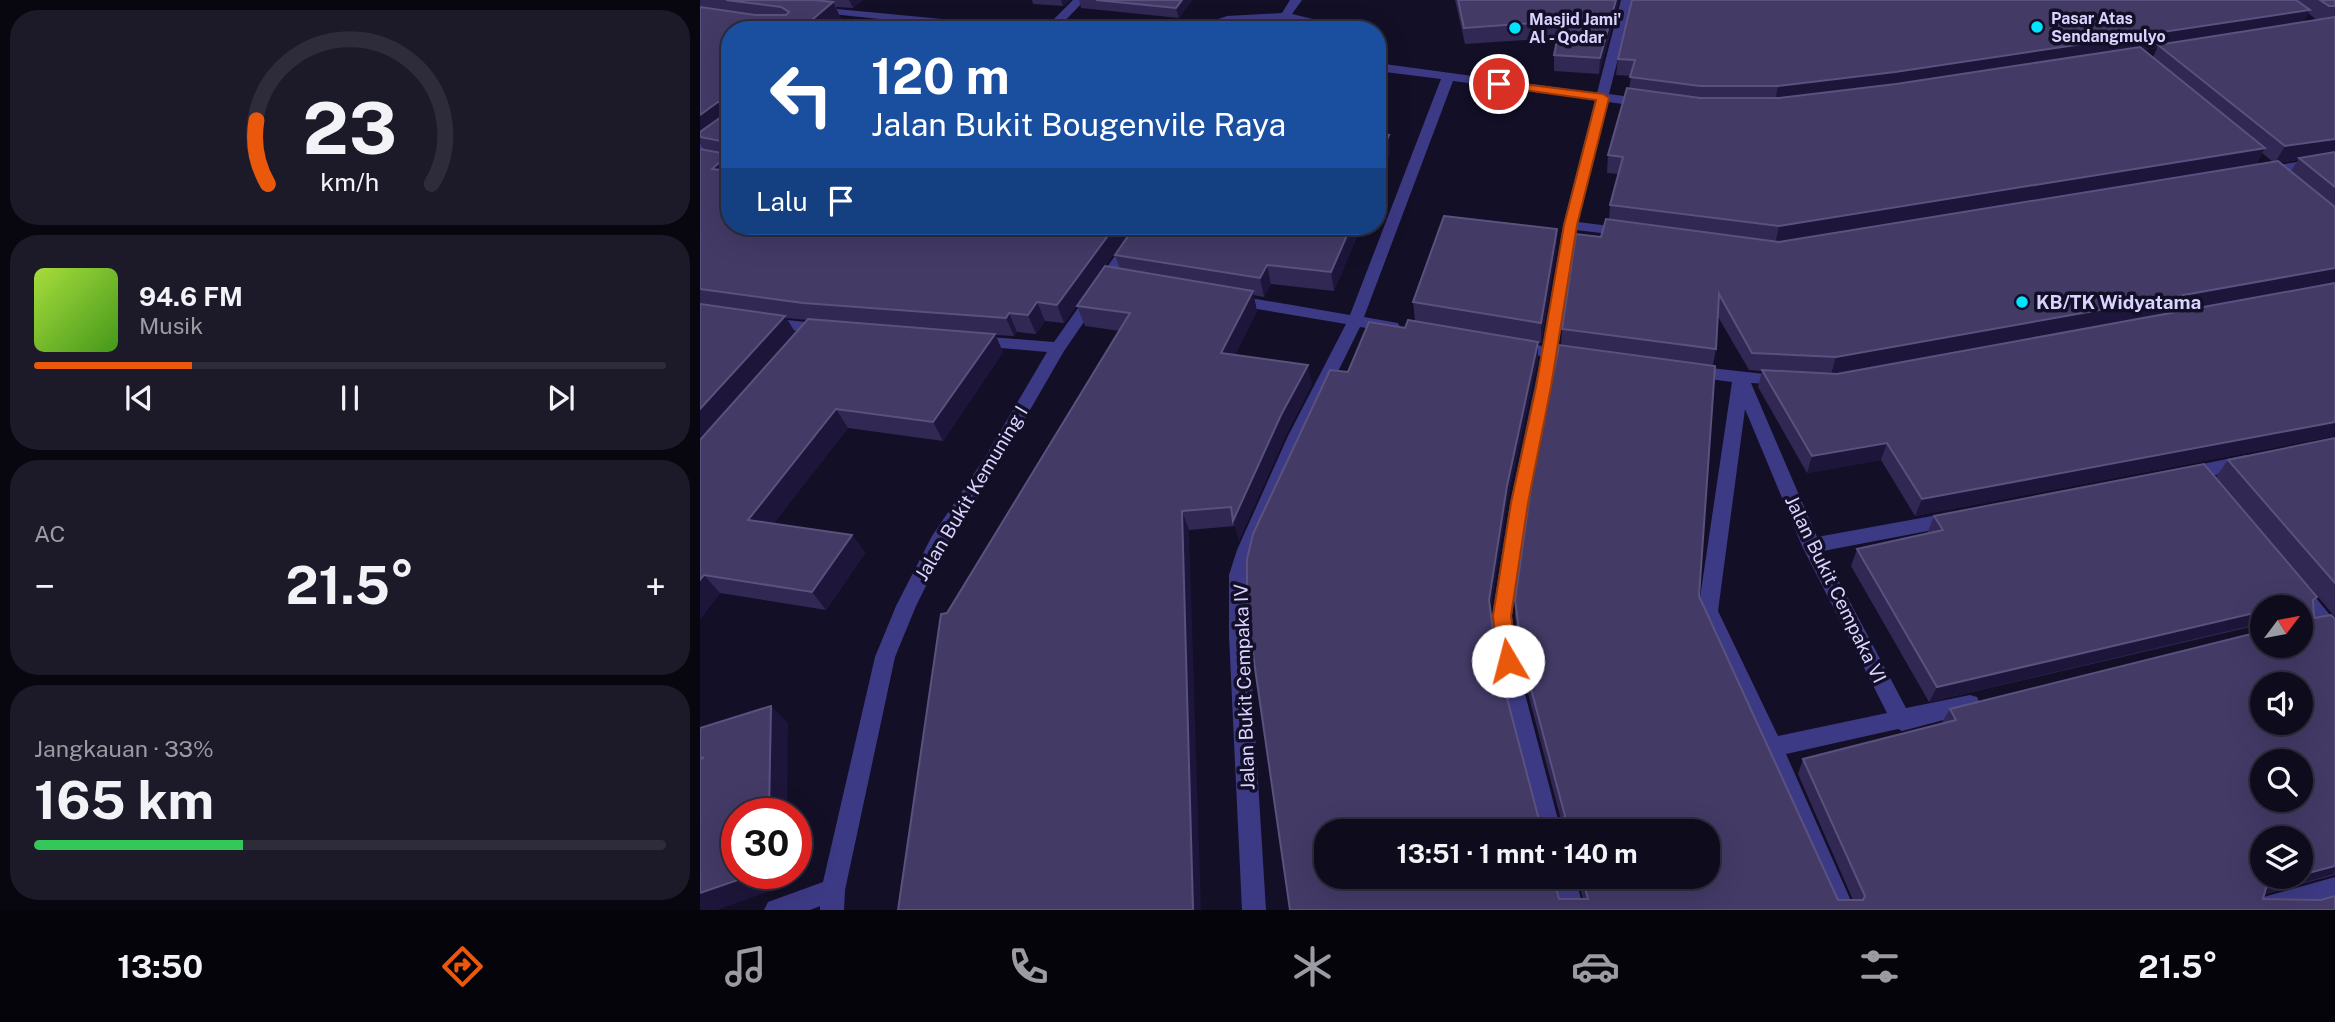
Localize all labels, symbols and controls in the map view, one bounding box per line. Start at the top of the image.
place label: Pasar Atas Sendangmulyo [2051,9,2166,46]
place label: Masjid Jami' Al - Qodar [1529,10,1622,47]
marker: Pasar Atas Sendangmulyo [2029,19,2045,35]
marker: Masjid Jami' Al - Qodar [1507,20,1523,36]
text: 120 m [871,47,1010,105]
icon: left [756,49,847,140]
pin [1469,54,1529,114]
icon: arrive [1480,65,1518,103]
text: 23 [303,85,397,170]
text: Jalan Bukit Bougenvile Raya [871,106,1286,143]
text: km/h [321,166,379,196]
icon: arrive [822,182,860,220]
text: Lalu [756,186,808,217]
text: 94.6 FM [139,281,243,312]
place label: KB/TK Widyatama [2036,291,2201,313]
marker: KB/TK Widyatama [2014,294,2030,310]
text: Musik [139,312,203,339]
icon: previous [120,379,158,417]
icon: pause [331,379,369,417]
icon: next [542,379,580,417]
street label: Jalan Bukit Kemuning I [910,402,1032,584]
street label: Jalan Bukit Cempaka VI [1781,492,1891,686]
text: AC [34,520,65,547]
text: 21.5° [285,555,415,616]
text: − [34,564,55,609]
text: + [645,564,666,609]
street label: Jalan Bukit Cempaka IV [1229,583,1259,791]
north arrow [2250,595,2314,658]
map controls [2250,595,2313,889]
position arrow [1471,624,1545,698]
button: sound [2250,672,2313,735]
text: Jangkauan · 33% [34,735,214,762]
button: search [2250,749,2313,812]
text: 165 km [34,770,214,831]
speed limit sign: 30 [721,798,812,889]
button: layers [2250,826,2313,889]
text: 13:51 · 1 mnt · 140 m [1397,838,1638,869]
icon: directions [438,942,487,991]
icon: music [721,942,770,991]
icon: phone [1004,942,1053,991]
icon: climate [1288,942,1337,991]
icon: car [1571,942,1620,991]
icon: filters [1855,942,1904,991]
text: 13:50 [117,948,203,985]
text: 21.5° [2138,948,2218,985]

